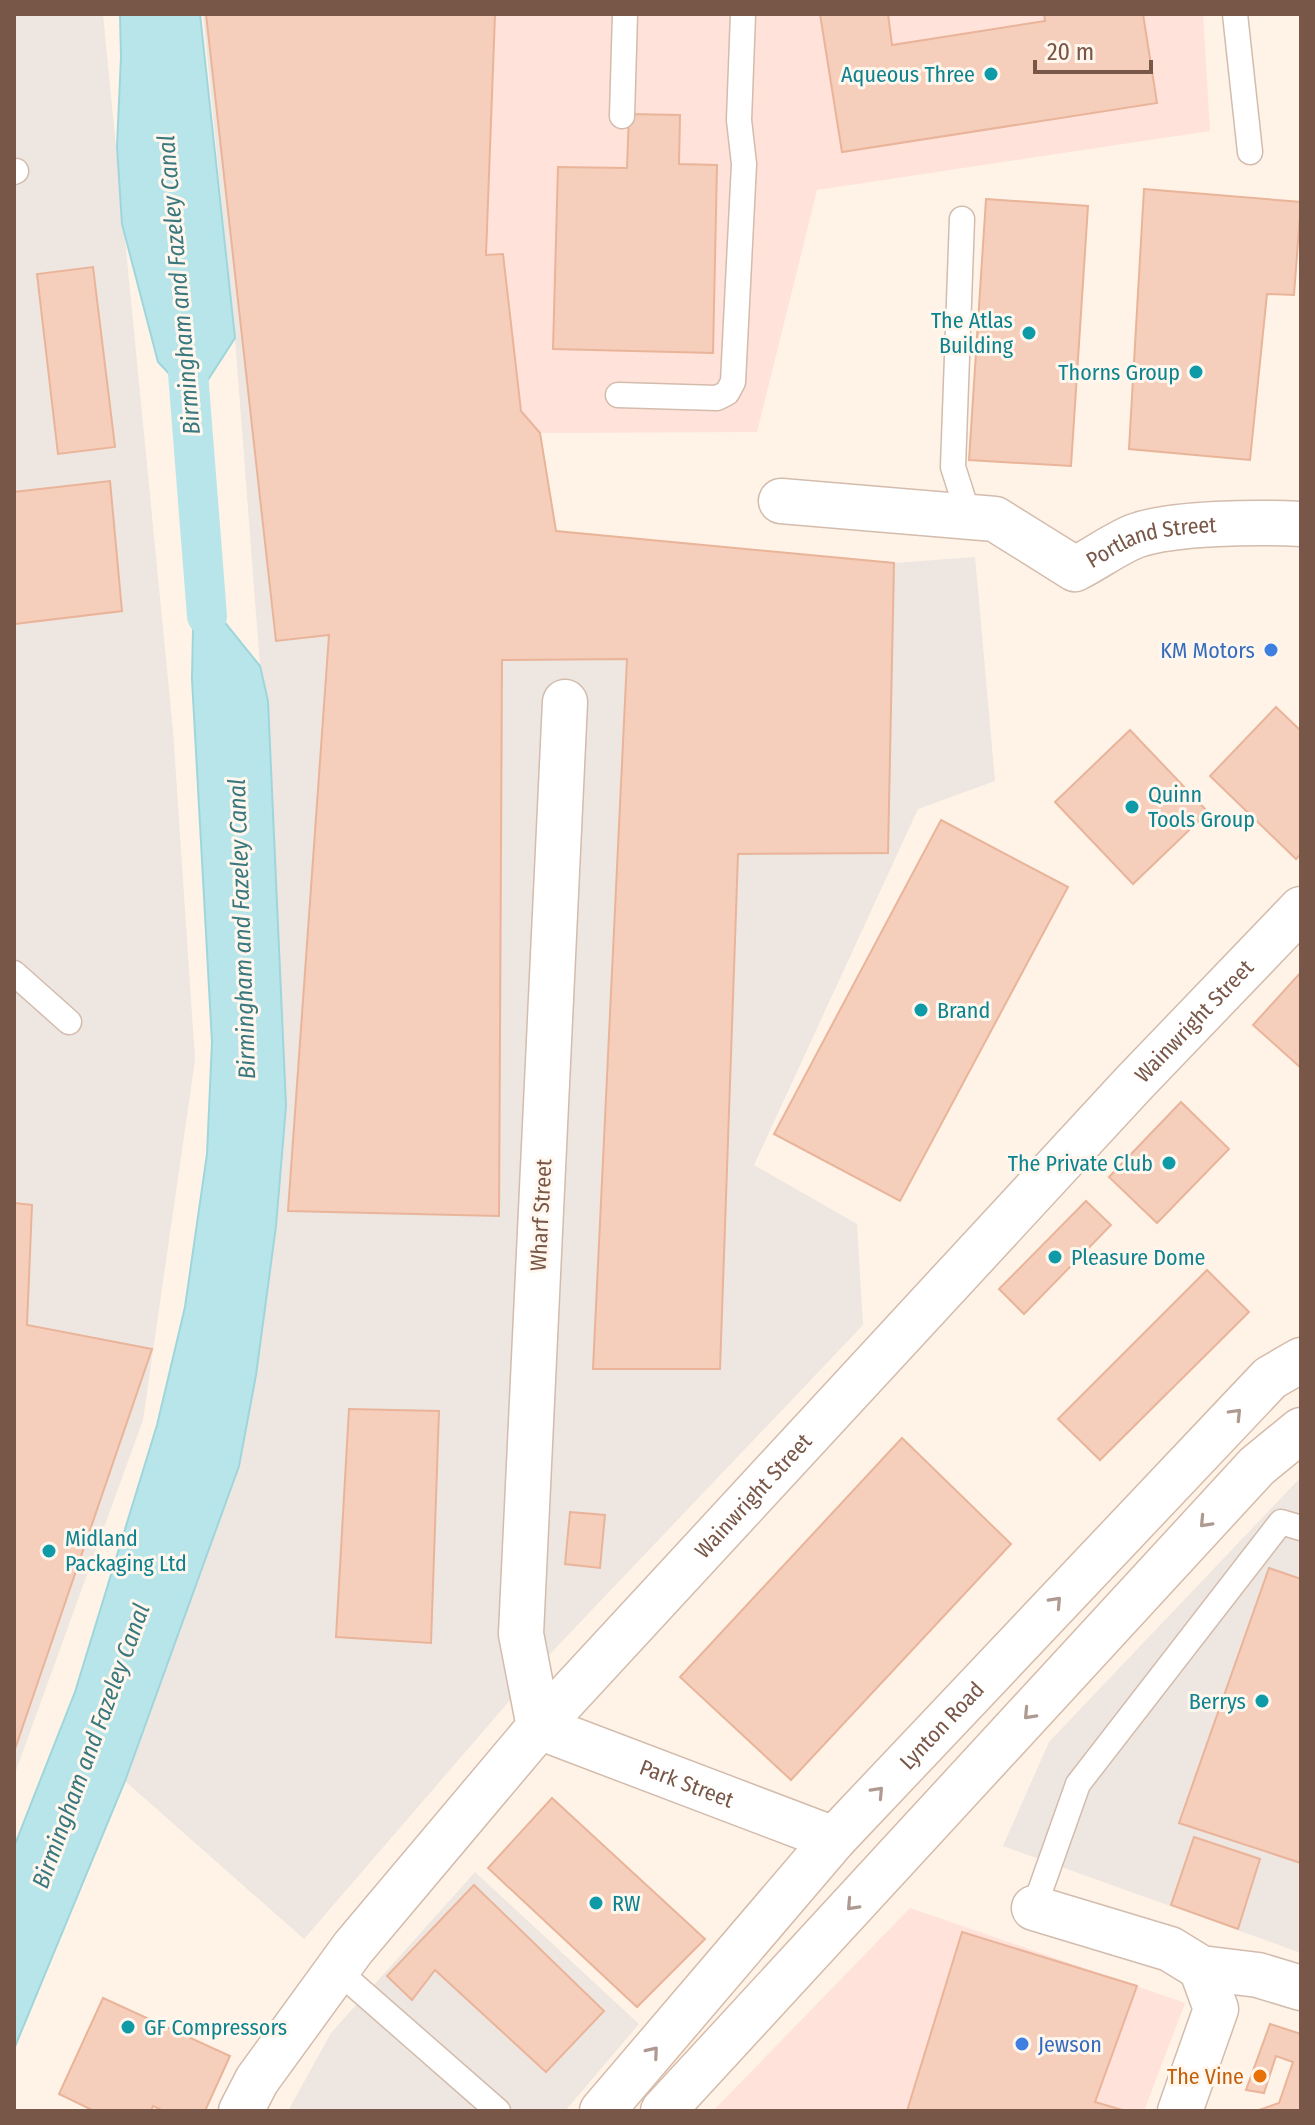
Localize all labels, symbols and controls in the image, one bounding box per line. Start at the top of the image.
scale bar [1035,24,1151,74]
text: 20 m [1047,38,1094,66]
place label: Aqueous Three [841,61,975,88]
marker: Aqueous Three [982,65,1000,83]
water label: Birmingham and Fazeley Canal [152,134,206,436]
place label: The Atlas Building [931,307,1014,359]
marker: The Atlas Building [1020,324,1038,342]
place label: Thorns Group [1058,359,1180,386]
marker: Thorns Group [1187,363,1205,381]
street label: Portland Street [1081,510,1218,574]
place label: KM Motors [1160,637,1255,664]
marker: KM Motors [1262,641,1280,659]
water label: Birmingham and Fazeley Canal [223,778,261,1080]
place label: Quinn Tools Group [1148,781,1255,833]
marker: Quinn Tools Group [1123,798,1141,816]
street label: Wainwright Street [1129,953,1259,1088]
place label: Brand [937,997,990,1024]
marker: Brand [912,1001,930,1019]
place label: The Private Club [1008,1150,1153,1177]
marker: The Private Club [1160,1154,1178,1172]
street label: Wharf Street [525,1157,557,1272]
place label: Pleasure Dome [1071,1244,1205,1271]
marker: Pleasure Dome [1046,1248,1064,1266]
one-way arrow [1226,1409,1241,1423]
street label: Wainwright Street [689,1427,817,1563]
one-way arrow [1200,1513,1214,1528]
place label: Midland Packaging Ltd [65,1525,187,1577]
marker: Midland Packaging Ltd [40,1542,58,1560]
one-way arrow [1047,1597,1061,1611]
water label: Birmingham and Fazeley Canal [26,1600,156,1892]
street label: Lynton Road [894,1676,989,1775]
place label: Berrys [1189,1688,1246,1715]
marker: Berrys [1253,1692,1271,1710]
one-way arrow [1024,1704,1038,1719]
street label: Park Street [636,1753,738,1814]
one-way arrow [869,1786,883,1801]
place label: RW [612,1890,640,1917]
marker: RW [587,1894,605,1912]
one-way arrow [847,1896,862,1910]
place label: GF Compressors [144,2014,287,2041]
marker: GF Compressors [119,2018,137,2036]
place label: Jewson [1038,2031,1102,2058]
marker: Jewson [1013,2035,1031,2053]
one-way arrow [643,2046,658,2061]
place label: The Vine [1167,2063,1244,2090]
marker: The Vine [1251,2067,1269,2085]

